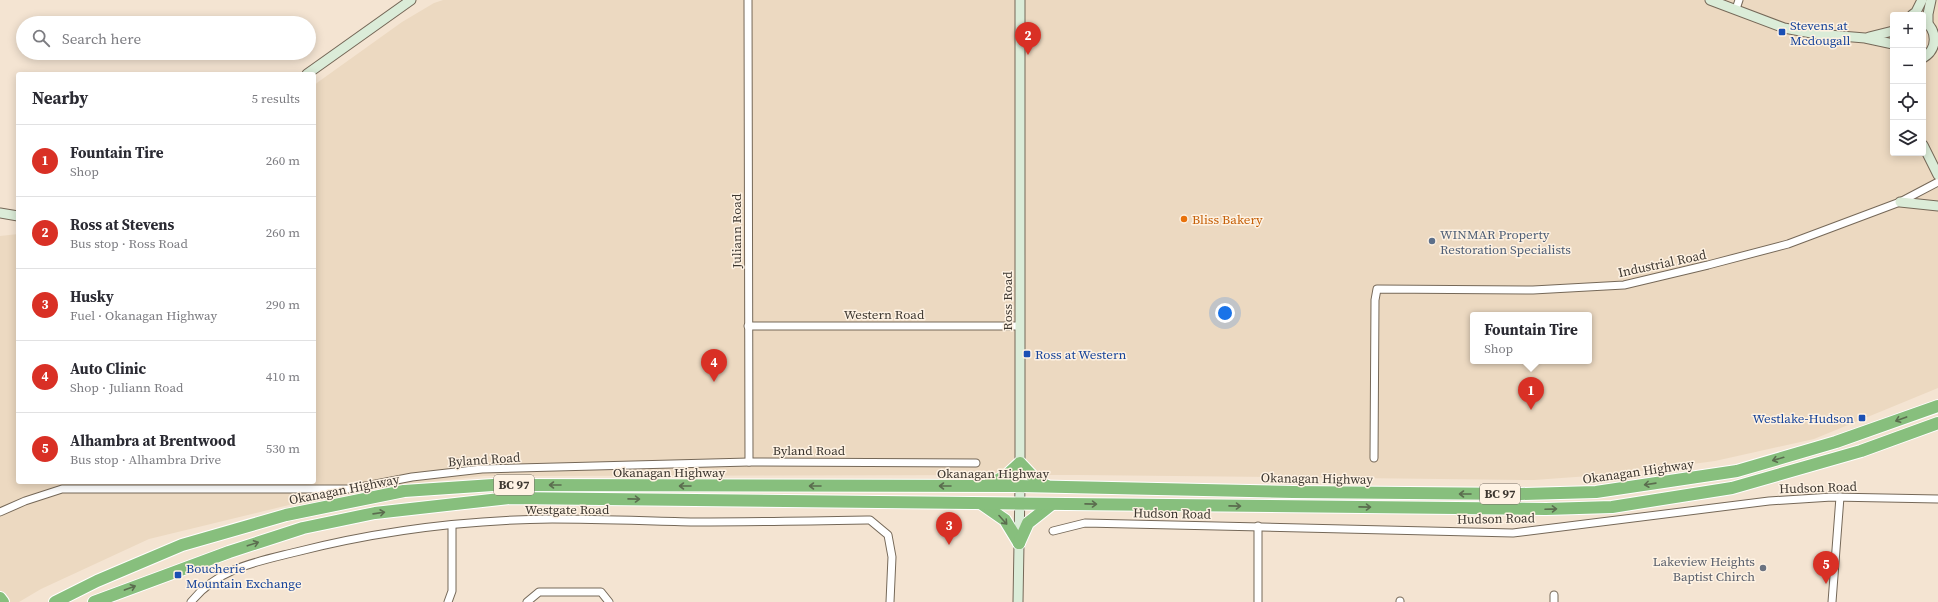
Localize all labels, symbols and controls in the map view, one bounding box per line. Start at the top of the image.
map controls [1890,12,1926,156]
button: + [1890,12,1926,48]
search box [16,16,316,60]
place label: Stevens at Mcdougall [1790,17,1851,49]
pin: 2 [1015,22,1041,55]
icon: search [30,27,52,49]
marker: Stevens at Mcdougall [1777,27,1787,37]
text: Search here [62,28,141,49]
button: − [1890,48,1926,84]
button: locate [1890,84,1926,120]
text: Nearby [32,86,88,110]
text: 5 results [252,90,300,107]
button: layers [1890,120,1926,156]
text: Fountain Tire [70,142,164,163]
text: 1 [41,152,49,169]
text: 260 m [266,152,300,169]
text: Shop [70,163,99,180]
street label: Juliann Road [728,193,745,269]
place label: Bliss Bakery [1192,211,1263,228]
text: Ross at Stevens [70,214,174,235]
marker: Bliss Bakery [1179,214,1189,224]
text: 2 [41,224,49,241]
text: 260 m [266,224,300,241]
place label: WINMAR Property Restoration Specialists [1440,226,1571,258]
text: Bus stop · Ross Road [70,235,188,252]
marker: WINMAR Property Restoration Specialists [1427,236,1437,246]
street label: Industrial Road [1616,246,1708,281]
street label: Ross Road [999,271,1016,331]
text: Husky [70,286,114,307]
text: 3 [41,296,49,313]
text: 290 m [266,296,300,313]
your location [1215,303,1235,323]
street label: Western Road [844,306,925,323]
text: Fuel · Okanagan Highway [70,307,217,324]
popup [1470,312,1592,364]
text: Fountain Tire [1484,319,1578,340]
text: Shop [1484,340,1513,357]
place label: Ross at Western [1035,346,1126,363]
pin: 4 [701,349,727,382]
marker: Ross at Western [1022,349,1032,359]
text: Auto Clinic [70,358,146,379]
text: 4 [41,368,49,385]
text: 410 m [266,368,300,385]
pin: 1 [1518,377,1544,410]
text: Shop · Juliann Road [70,379,183,396]
place label: Westlake-Hudson [1752,410,1854,427]
marker: Westlake-Hudson [1857,413,1867,423]
one-way arrow [1896,415,1908,423]
text: Alhambra at Brentwood [70,430,236,451]
text: 5 [41,440,49,457]
text: 530 m [266,440,300,457]
street label: Byland Road [773,442,846,459]
street label: Byland Road [447,448,521,471]
text: Bus stop · Alhambra Drive [70,451,221,468]
street label: Okanagan Highway [1581,455,1695,488]
one-way arrow [1771,456,1784,463]
street label: Okanagan Highway [613,464,725,481]
street label: Okanagan Highway [937,465,1049,482]
street label: Okanagan Highway [1261,469,1374,488]
street label: Okanagan Highway [287,470,401,509]
road number: BC 97 [494,475,534,495]
street label: Hudson Road [1779,478,1858,497]
one-way arrow [1644,480,1657,488]
one-way arrow [549,481,562,489]
one-way arrow [679,482,692,490]
one-way arrow [809,482,822,490]
one-way arrow [939,482,952,490]
road number: BC 97 [1480,484,1520,504]
one-way arrow [1459,490,1472,498]
one-way arrow [627,495,640,503]
one-way arrow [1084,500,1097,508]
street label: Westgate Road [525,501,610,518]
one-way arrow [1228,502,1241,510]
street label: Hudson Road [1133,504,1212,523]
one-way arrow [1358,504,1371,511]
one-way arrow [1544,505,1557,513]
one-way arrow [372,509,385,517]
street label: Hudson Road [1457,509,1536,528]
pin: 3 [936,512,962,545]
one-way arrow [999,515,1008,525]
one-way arrow [246,540,259,547]
pin: 5 [1813,551,1839,584]
place label: Lakeview Heights Baptist Chirch [1653,553,1755,585]
place label: Boucherie Mountain Exchange [186,560,302,592]
marker: Lakeview Heights Baptist Chirch [1758,563,1768,573]
marker: Boucherie Mountain Exchange [173,570,183,580]
one-way arrow [124,584,137,591]

